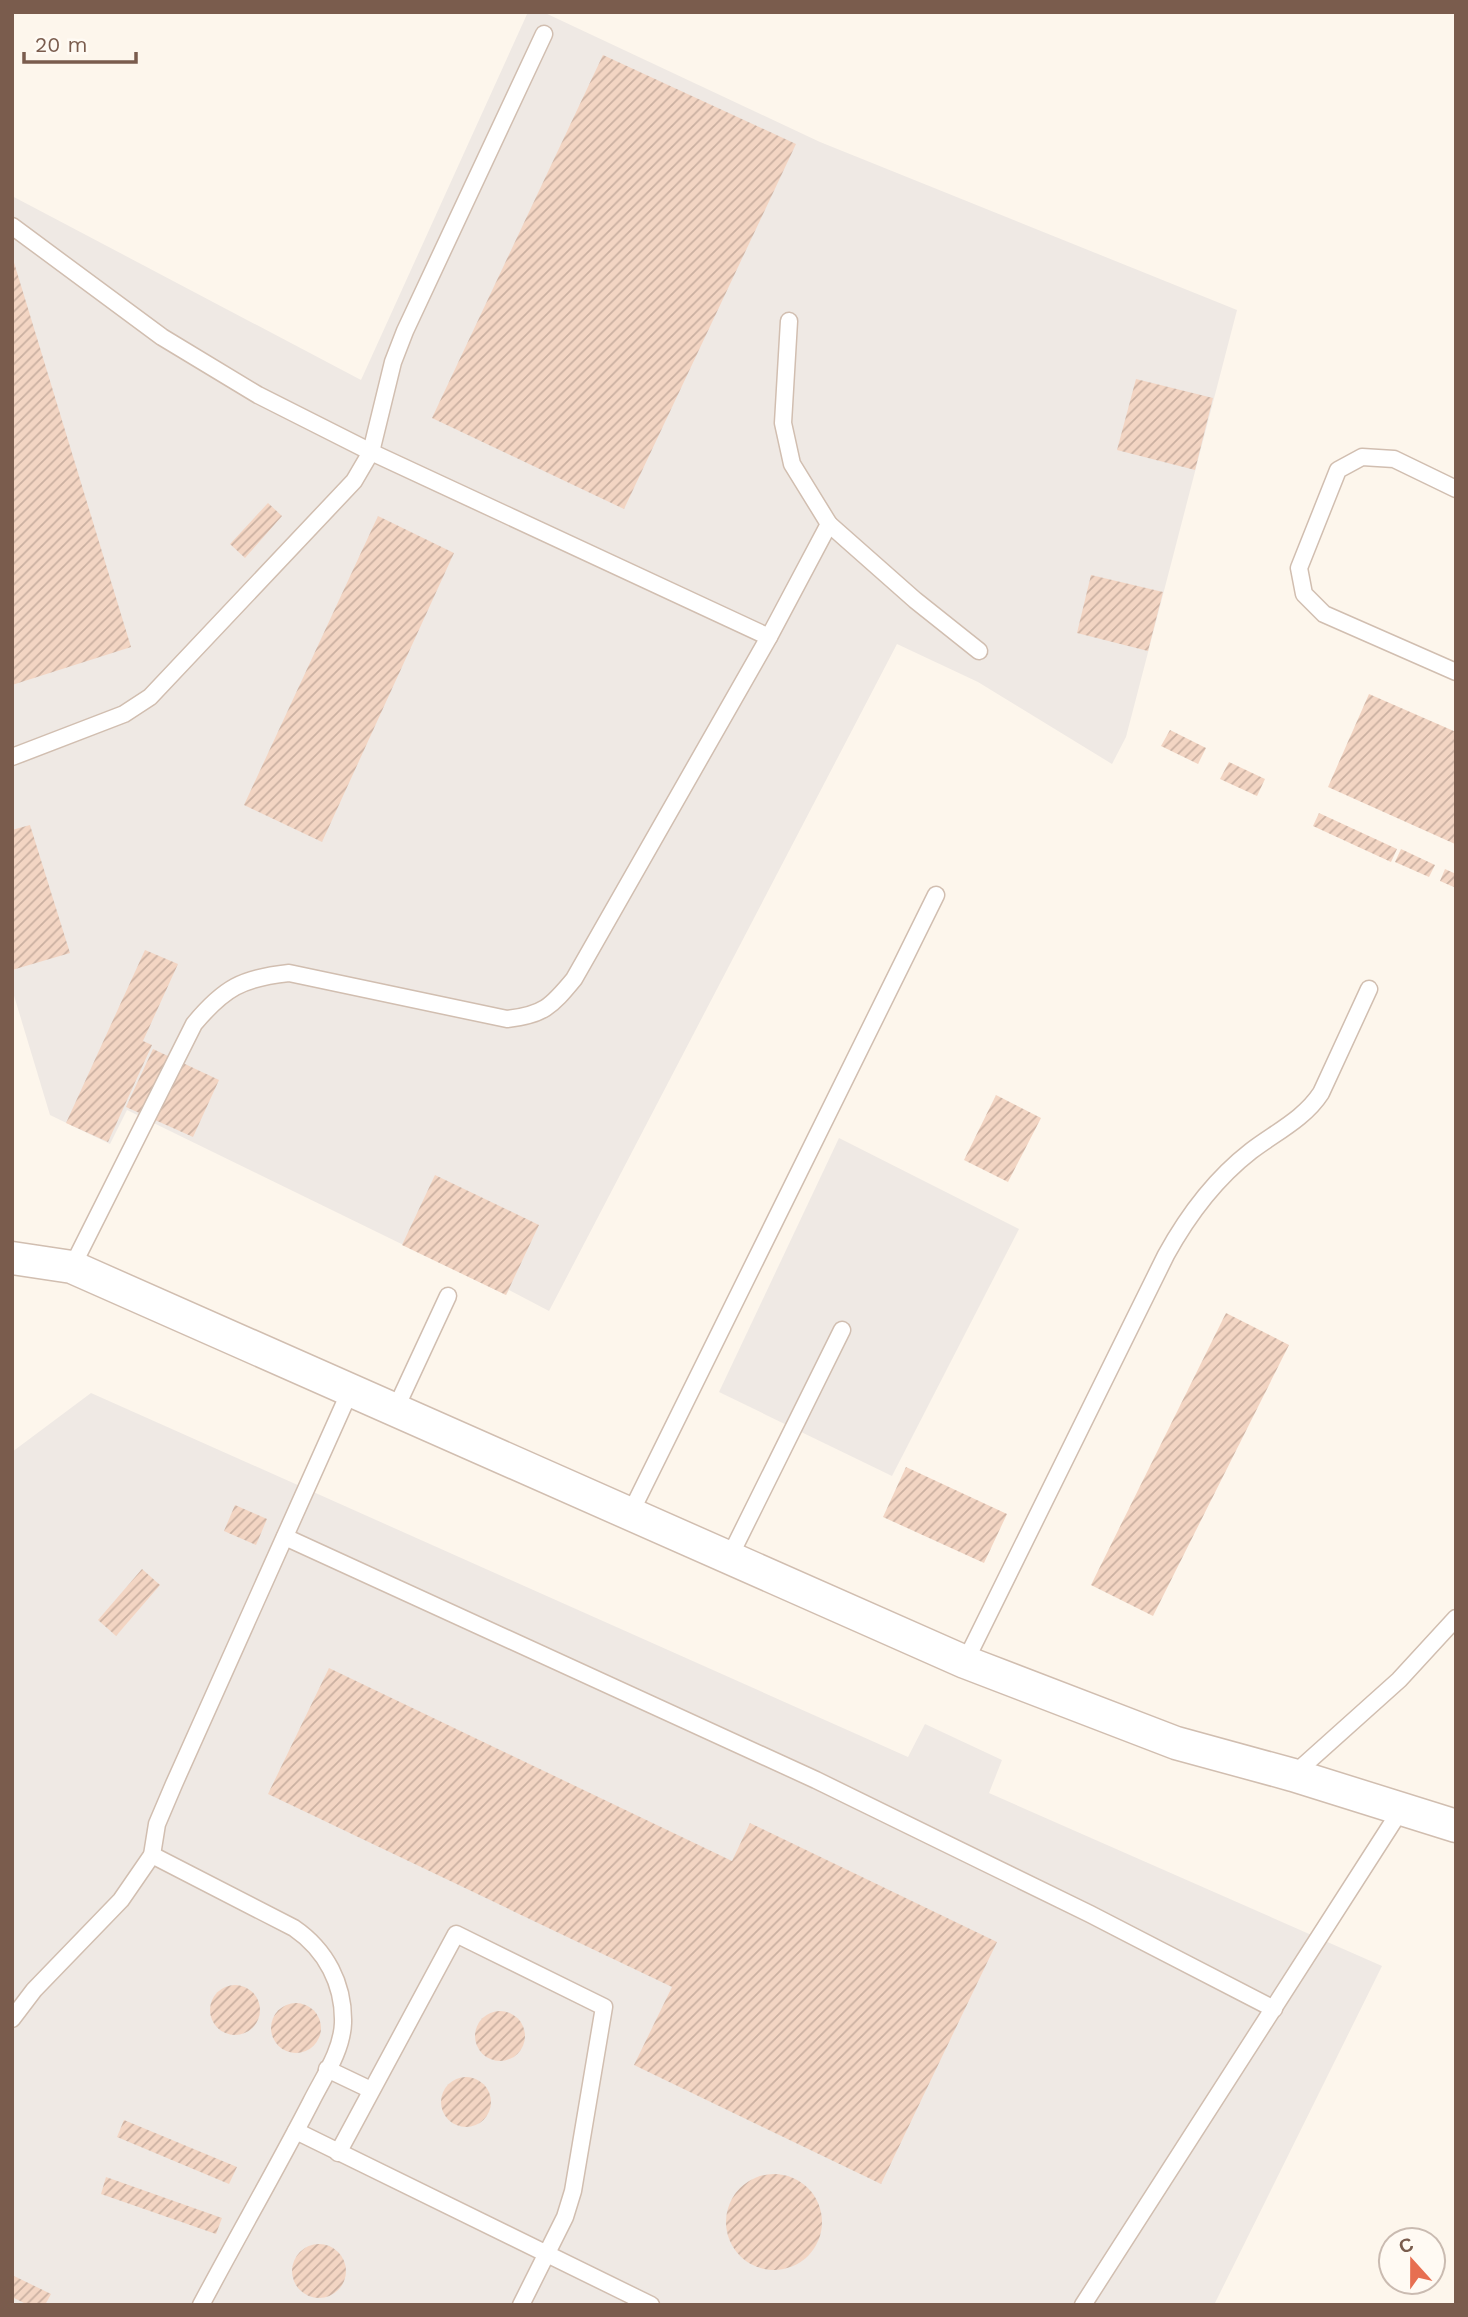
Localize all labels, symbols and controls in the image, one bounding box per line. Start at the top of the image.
scale bar [24,21,136,65]
text: 20 m [35,32,87,57]
north arrow [1377,2226,1447,2296]
text: С [1396,2232,1417,2259]

